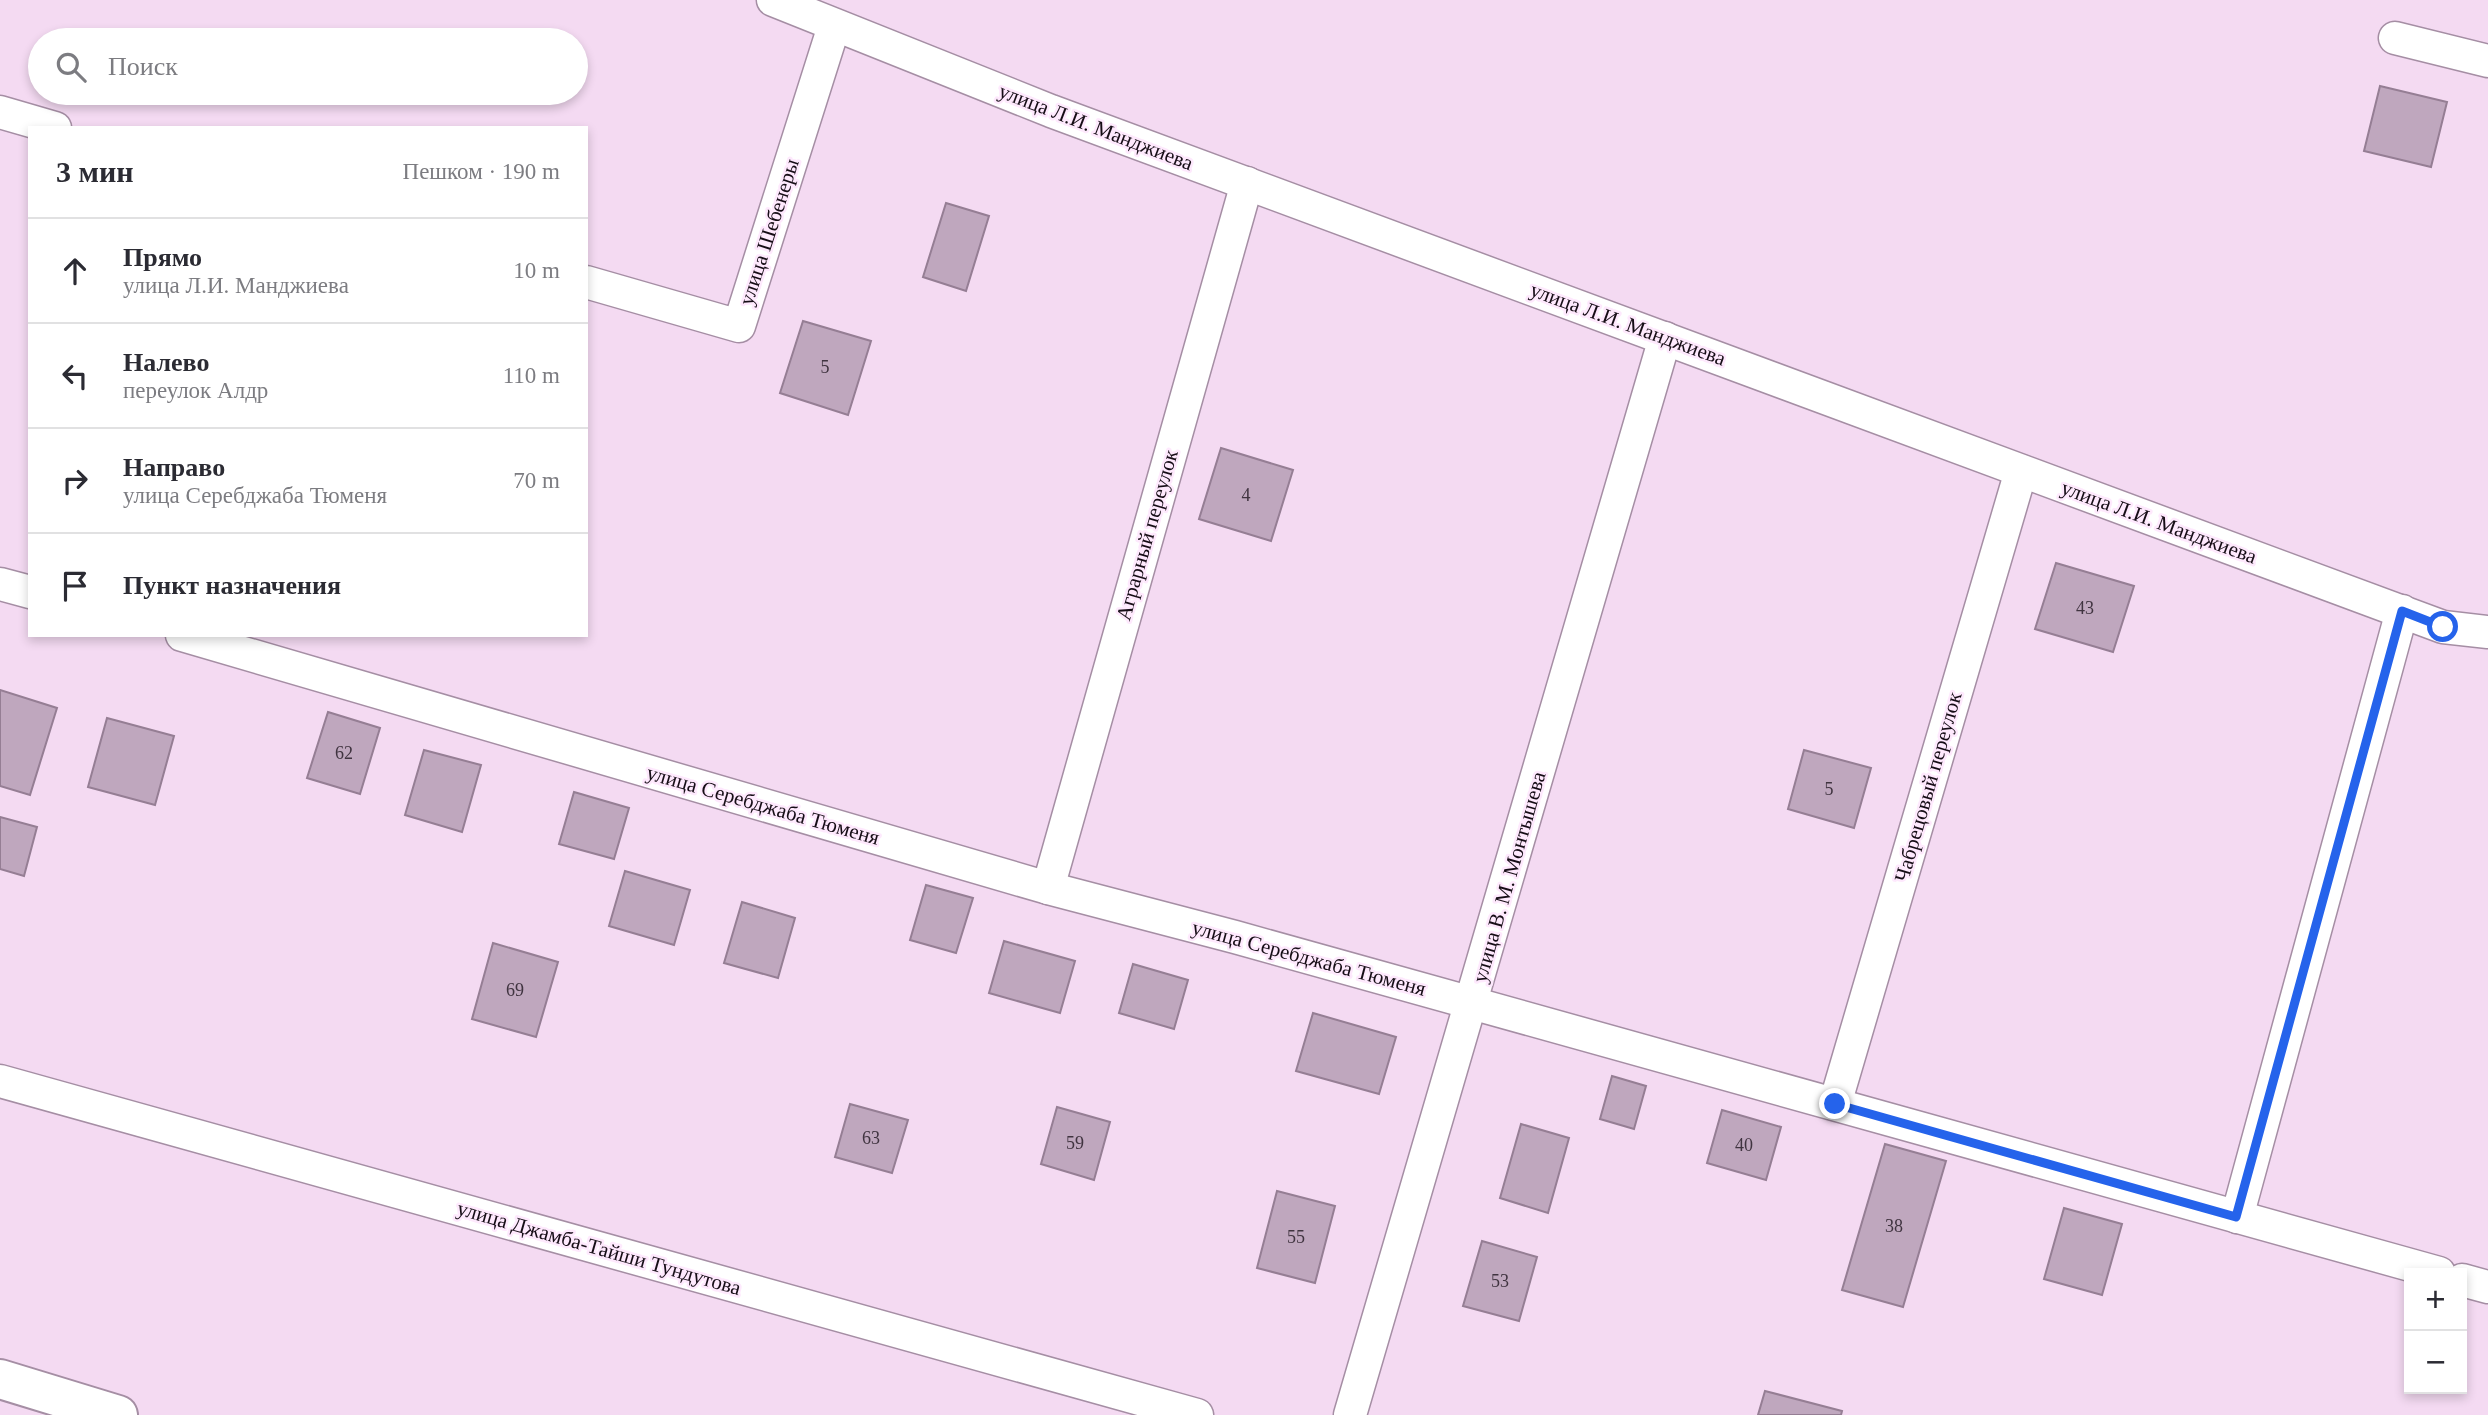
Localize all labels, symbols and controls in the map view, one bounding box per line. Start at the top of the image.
search box [28,28,588,105]
icon: search [52,48,90,86]
text: Поиск [108,52,178,81]
street label: улица Л.И. Манджиева [995,79,1197,175]
text: 3 мин [56,155,134,188]
street label: улица Шебенеры [734,156,804,308]
text: Пешком · 190 m [403,159,560,184]
text: Прямо [123,243,202,272]
icon: ahead [56,252,94,290]
text: 10 m [513,258,560,283]
text: улица Л.И. Манджиева [123,273,349,298]
street label: улица Л.И. Манджиева [1527,277,1730,371]
text: Налево [123,348,209,377]
icon: left [56,357,94,395]
house number: 5 [821,357,830,377]
text: 110 m [503,363,560,388]
text: переулок Алдр [123,378,268,403]
street label: Аграрный переулок [1111,446,1183,623]
text: Направо [123,453,225,482]
icon: right [56,462,94,500]
text: 70 m [513,468,560,493]
street label: улица Л.И. Манджиева [2058,475,2261,569]
text: улица Серебджаба Тюменя [123,483,387,508]
house number: 4 [1242,485,1251,505]
icon: arrive [56,567,94,605]
text: Пункт назначения [123,571,341,600]
house number: 43 [2076,598,2094,618]
route start [2427,611,2458,642]
street label: Чабрецовый переулок [1889,689,1967,885]
house number: 62 [335,743,353,763]
street label: улица Серебджаба Тюменя [644,760,883,850]
street label: улица В. М. Монтышева [1467,768,1551,985]
house number: 5 [1825,779,1834,799]
street label: улица Серебджаба Тюменя [1189,915,1429,1001]
house number: 69 [506,980,524,1000]
route end [1819,1088,1850,1119]
house number: 63 [862,1128,880,1148]
house number: 59 [1066,1133,1084,1153]
house number: 40 [1735,1135,1753,1155]
street label: улица Джамба-Тайши Тундутова [454,1196,744,1300]
house number: 38 [1885,1216,1903,1236]
house number: 55 [1287,1227,1305,1247]
map controls [2404,1268,2467,1394]
button: + [2404,1268,2467,1331]
house number: 53 [1491,1271,1509,1291]
button: − [2404,1331,2467,1394]

